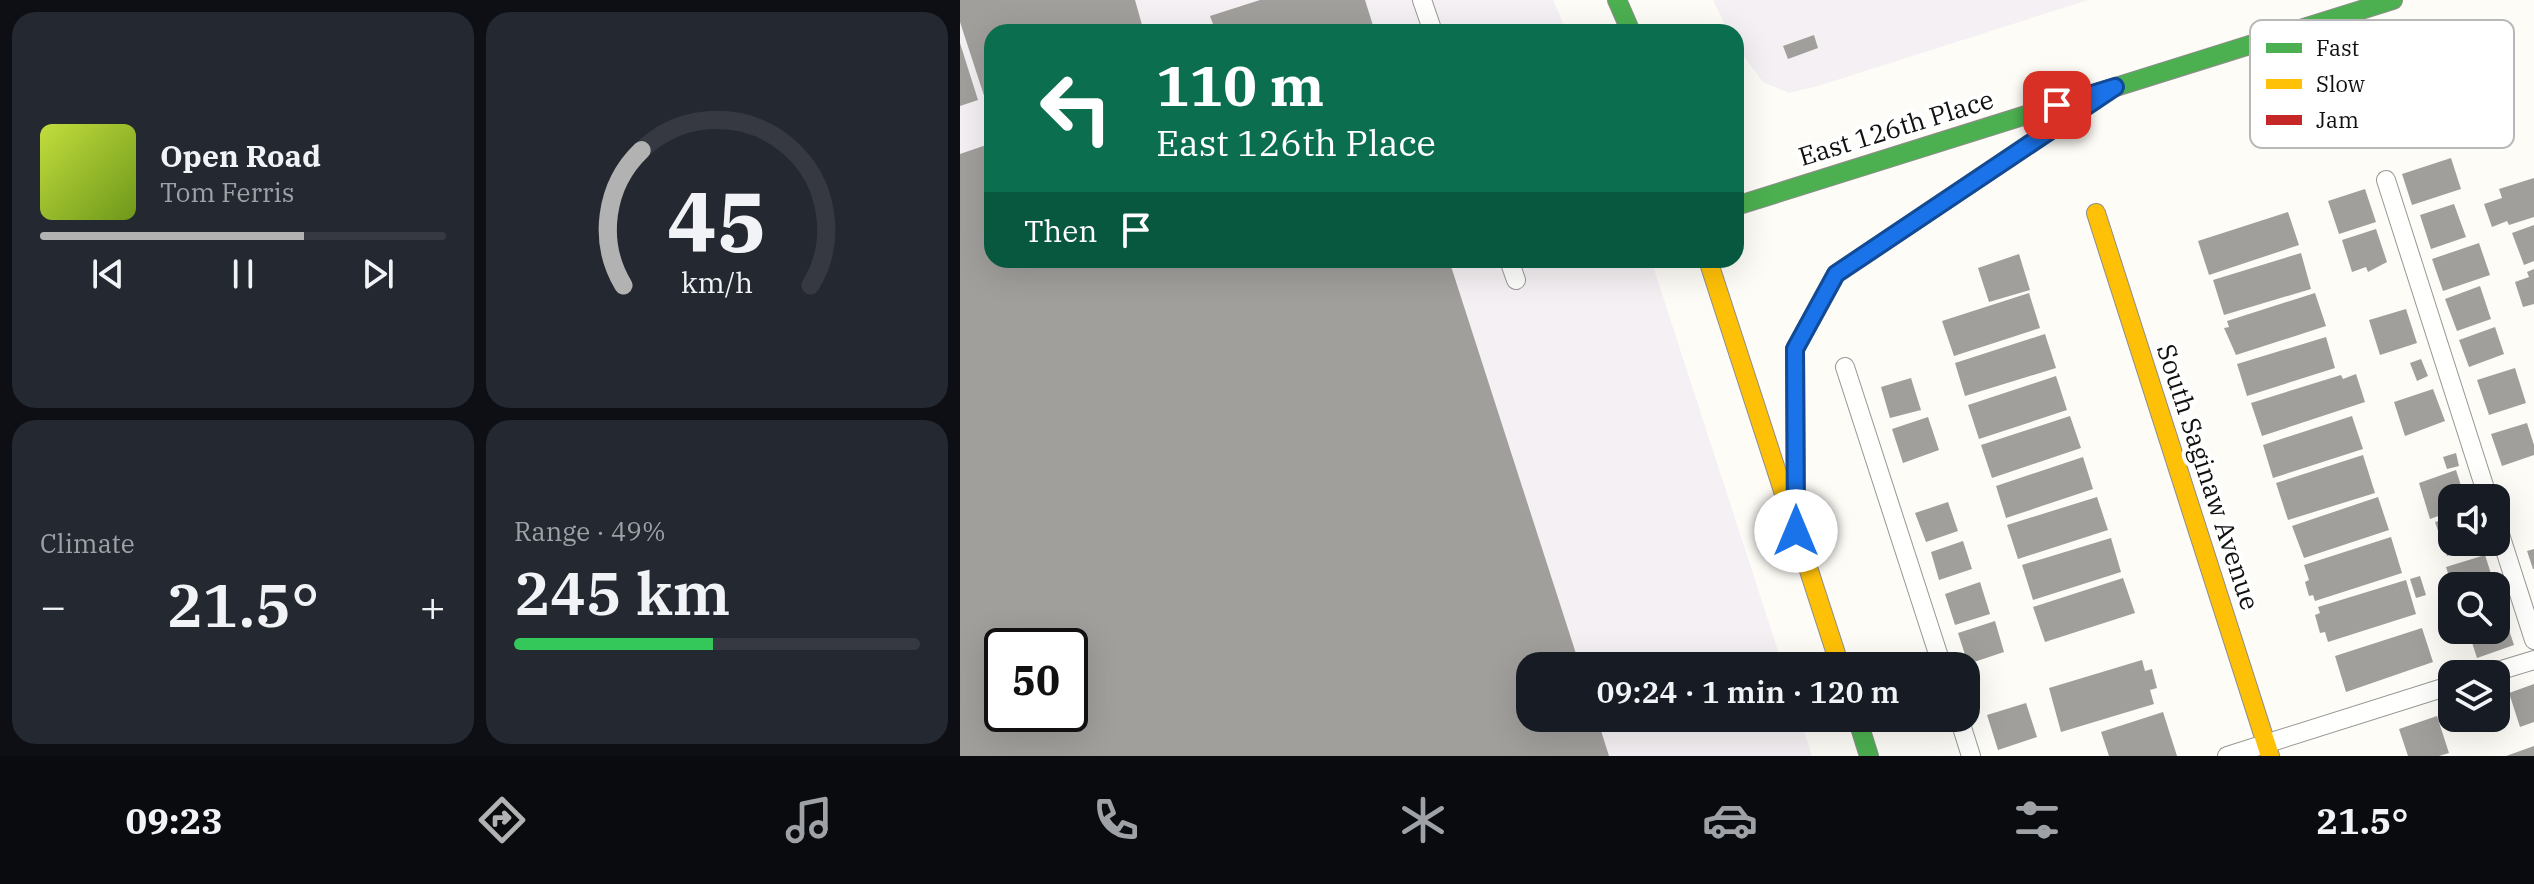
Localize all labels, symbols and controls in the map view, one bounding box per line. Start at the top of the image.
legend [2250,20,2514,148]
text: Fast [2316,33,2359,62]
text: 110 m [1156,49,1324,121]
icon: left [1024,56,1128,160]
text: Slow [2316,69,2365,98]
pin [2023,71,2091,139]
street label: East 126th Place [1794,81,1997,173]
icon: arrive [2035,83,2079,127]
text: Jam [2316,105,2359,134]
text: East 126th Place [1156,119,1436,166]
text: Open Road [160,136,321,175]
text: 45 [667,167,767,275]
text: Tom Ferris [160,175,294,209]
icon: arrive [1114,208,1158,252]
text: Then [1024,211,1098,250]
icon: previous [86,252,130,296]
icon: pause [221,252,265,296]
icon: next [356,252,400,296]
text: km/h [681,264,753,301]
street label: South Saginaw Avenue [2150,340,2268,614]
map controls [2438,484,2510,732]
button: sound [2438,484,2510,556]
position arrow [1754,489,1838,573]
text: Range · 49% [514,514,666,548]
text: Climate [40,526,135,560]
text: 245 km [514,553,730,632]
text: 21.5° [167,565,319,644]
button: search [2438,572,2510,644]
text: − [40,577,66,634]
text: + [420,577,446,634]
speed limit sign: 50 [984,628,1088,732]
button: layers [2438,660,2510,732]
text: 09:24 · 1 min · 120 m [1597,672,1899,711]
icon: directions [474,792,530,848]
icon: music [781,792,837,848]
icon: phone [1088,792,1144,848]
icon: climate [1395,792,1451,848]
icon: car [1702,792,1758,848]
icon: filters [2009,792,2065,848]
text: 09:23 [126,797,223,844]
text: 21.5° [2317,797,2408,844]

